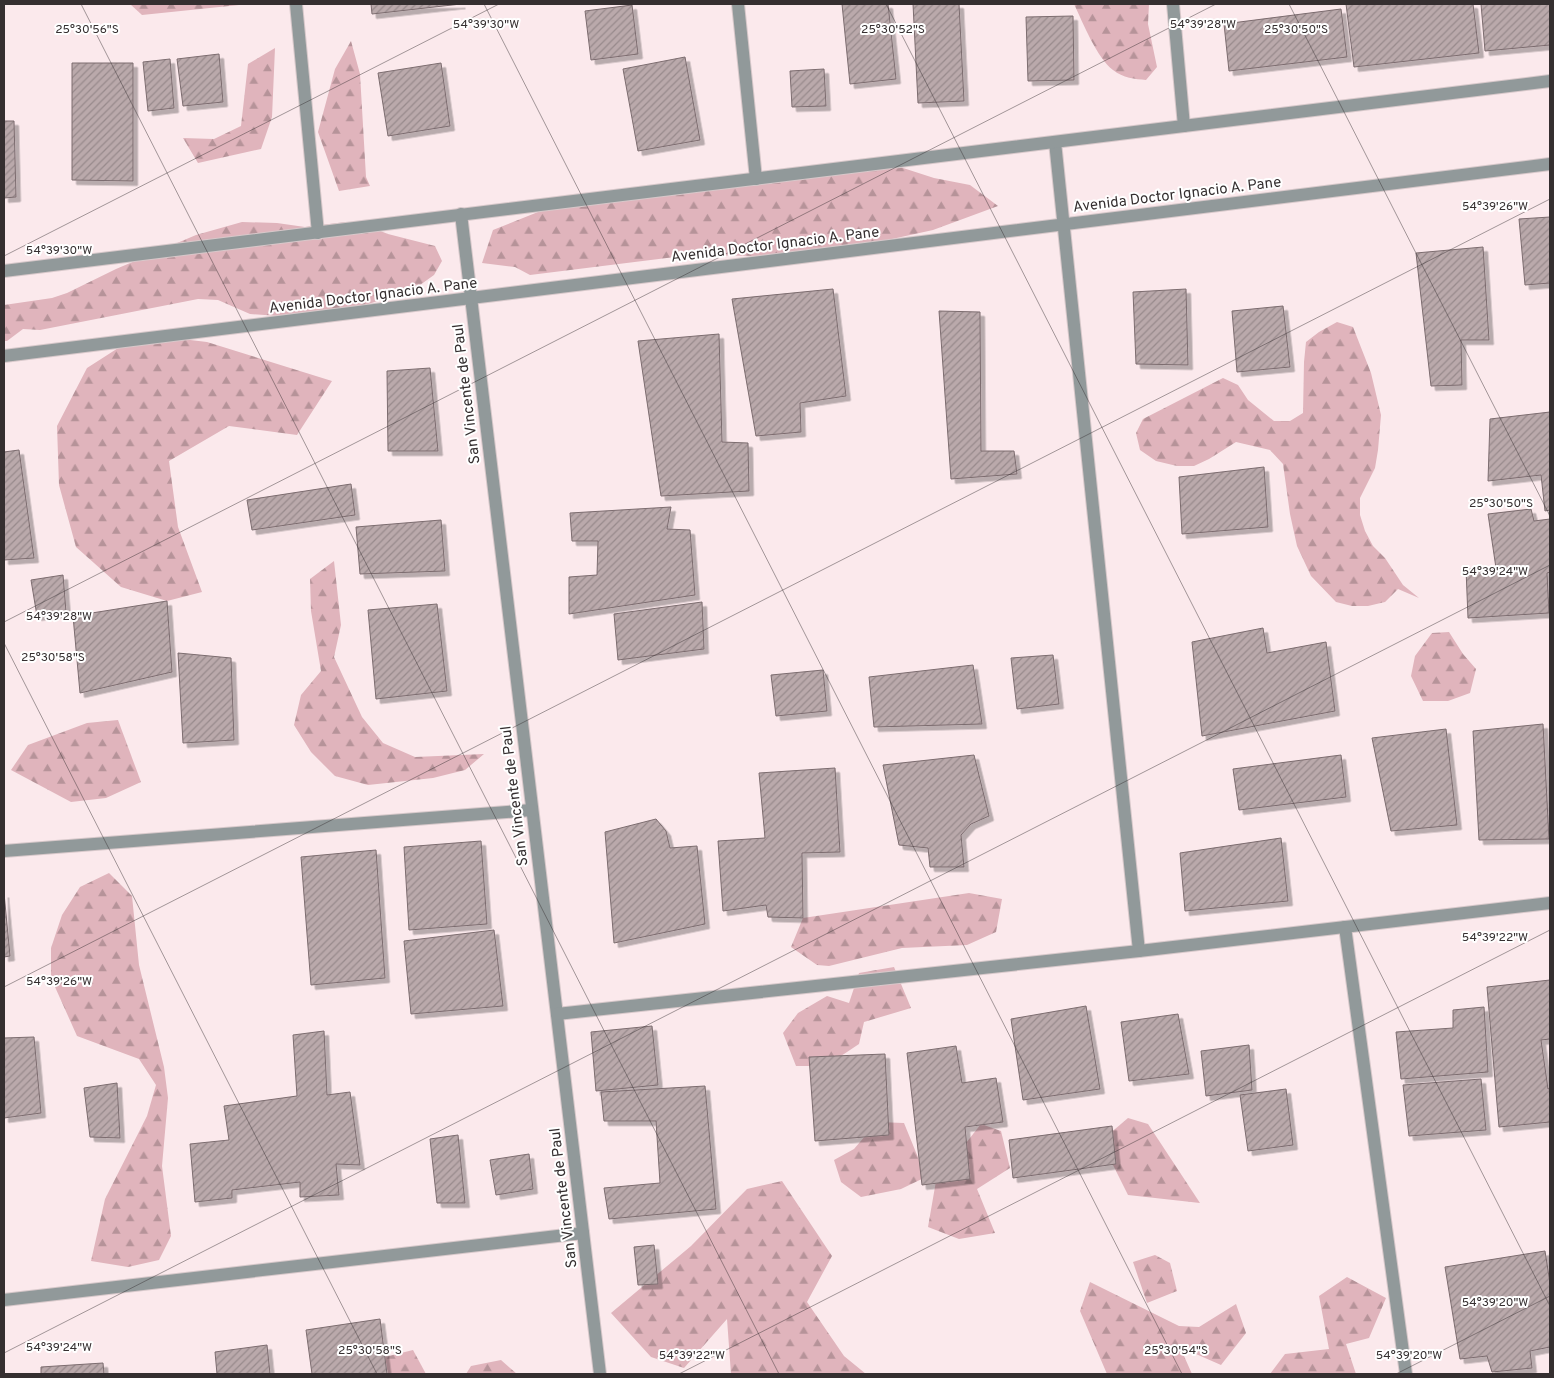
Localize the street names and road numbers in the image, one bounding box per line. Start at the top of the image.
street label: Avenida Doctor Ignacio A. Pane [1072,173,1282,218]
street label: Avenida Doctor Ignacio A. Pane [670,223,880,268]
street label: Avenida Doctor Ignacio A. Pane [268,274,478,319]
street label: San Vincente de Paul [449,323,486,465]
street label: San Vincente de Paul [497,725,534,867]
street label: San Vincente de Paul [546,1127,583,1269]

